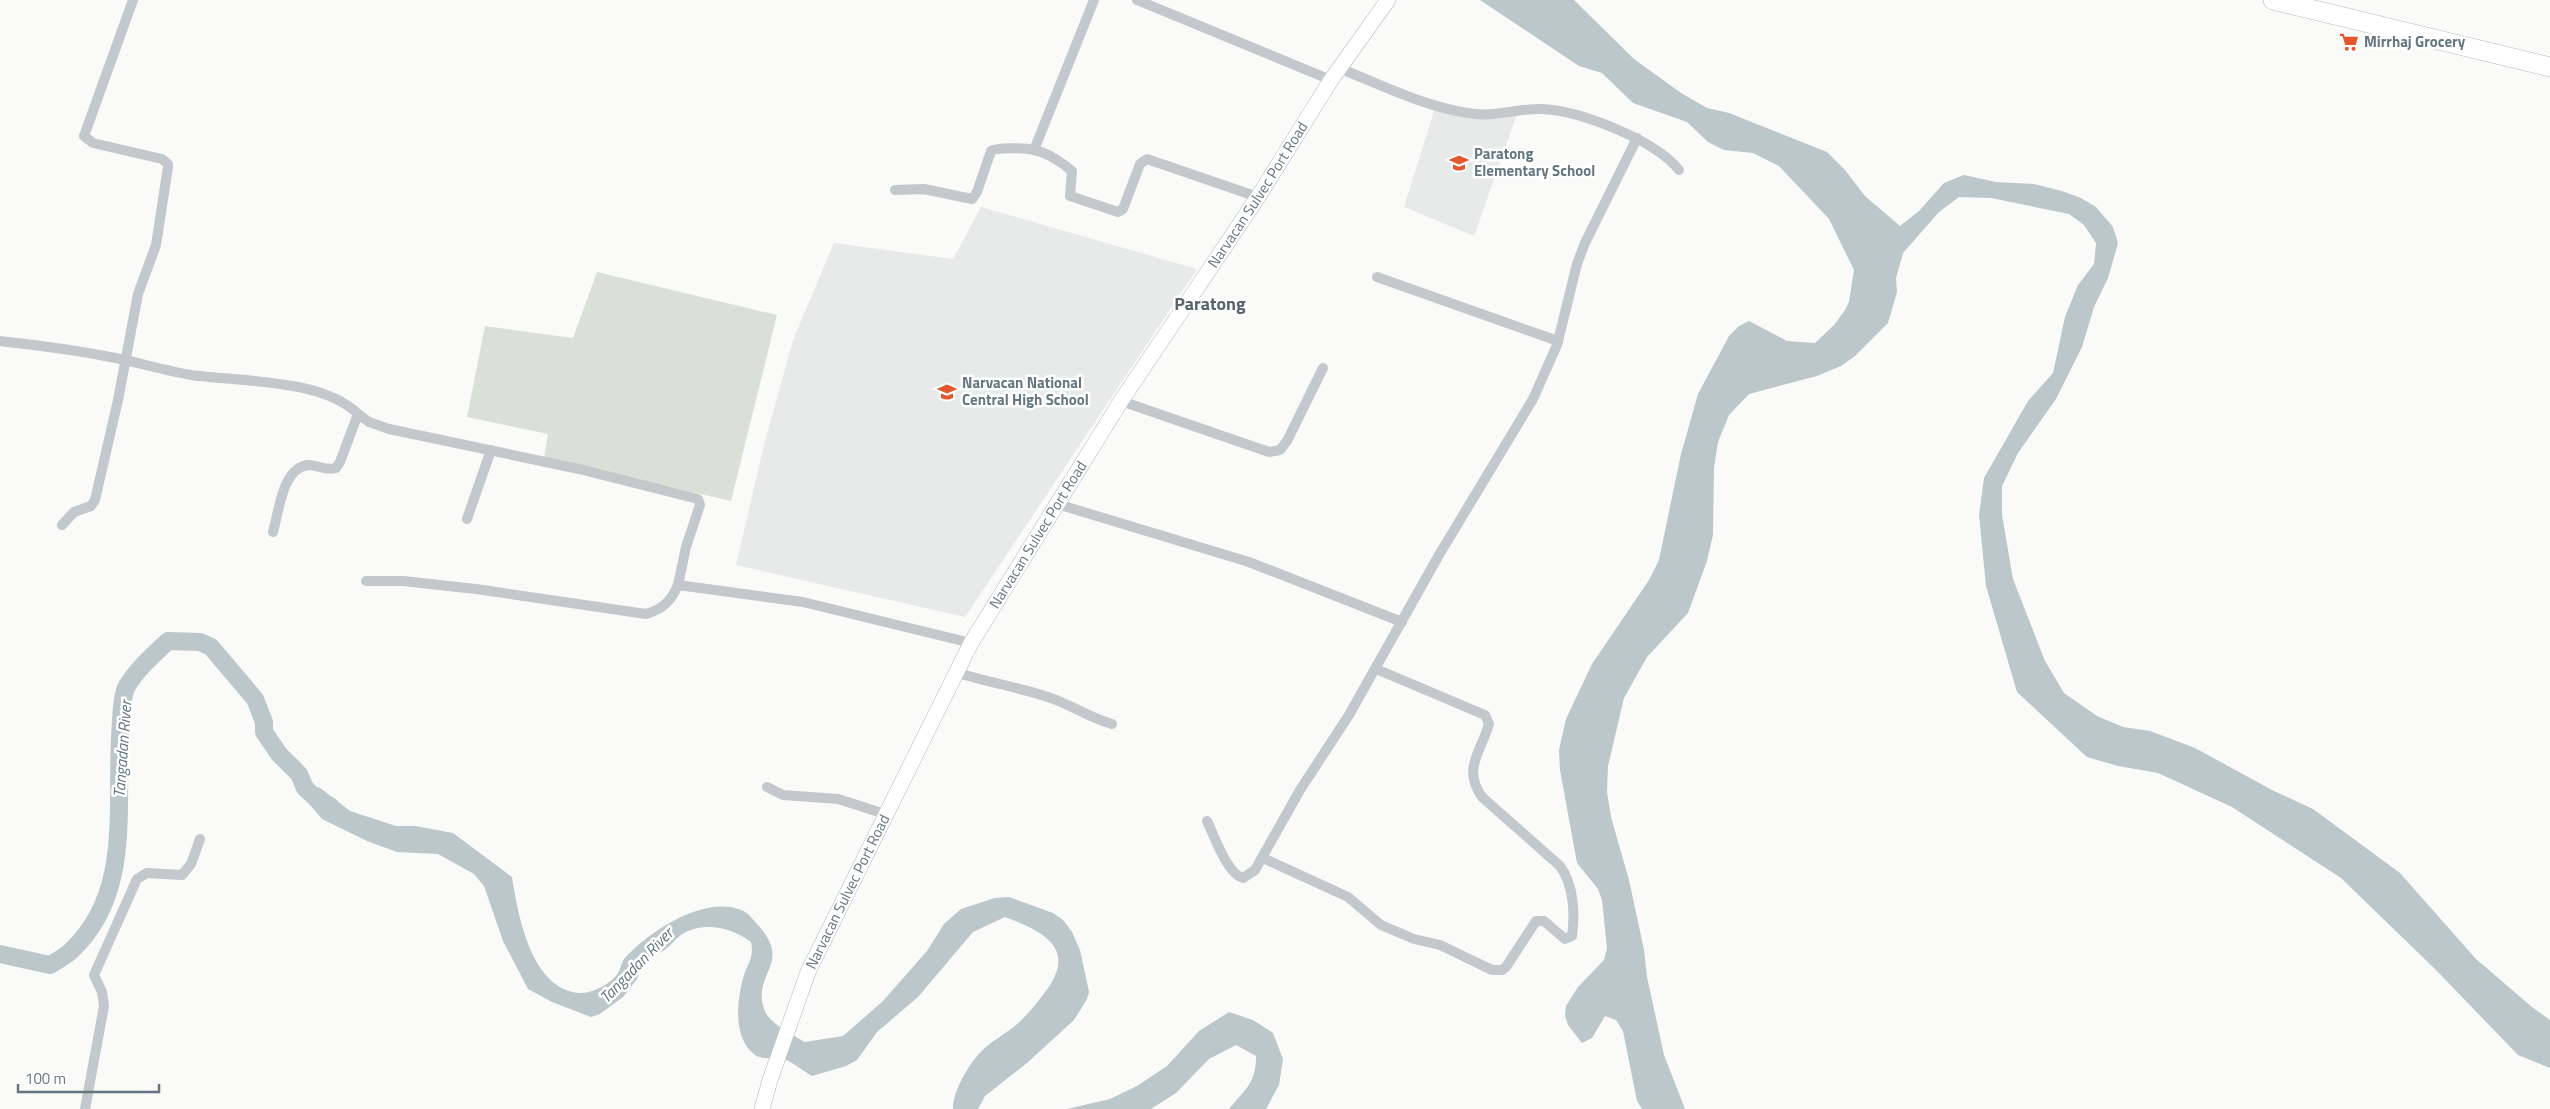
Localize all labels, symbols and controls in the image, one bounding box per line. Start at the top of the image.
place label: Mirrhaj Grocery [2364,30,2466,53]
supermarket icon: Mirrhaj Grocery [2338,31,2360,53]
street label: Narvacan Sulvec Port Road [1202,117,1313,272]
place label: Paratong Elementary School [1474,142,1595,182]
school or university icon: Paratong Elementary School [1448,152,1470,174]
district label: Paratong [1174,290,1246,317]
place label: Narvacan National Central High School [962,371,1089,411]
school or university icon: Narvacan National Central High School [936,381,958,403]
street label: Narvacan Sulvec Port Road [983,456,1092,613]
water label: Tangadan River [107,698,137,798]
street label: Narvacan Sulvec Port Road [799,810,895,973]
water label: Tangadan River [594,920,680,1008]
scale bar [18,1062,159,1094]
text: 100 m [25,1067,66,1090]

